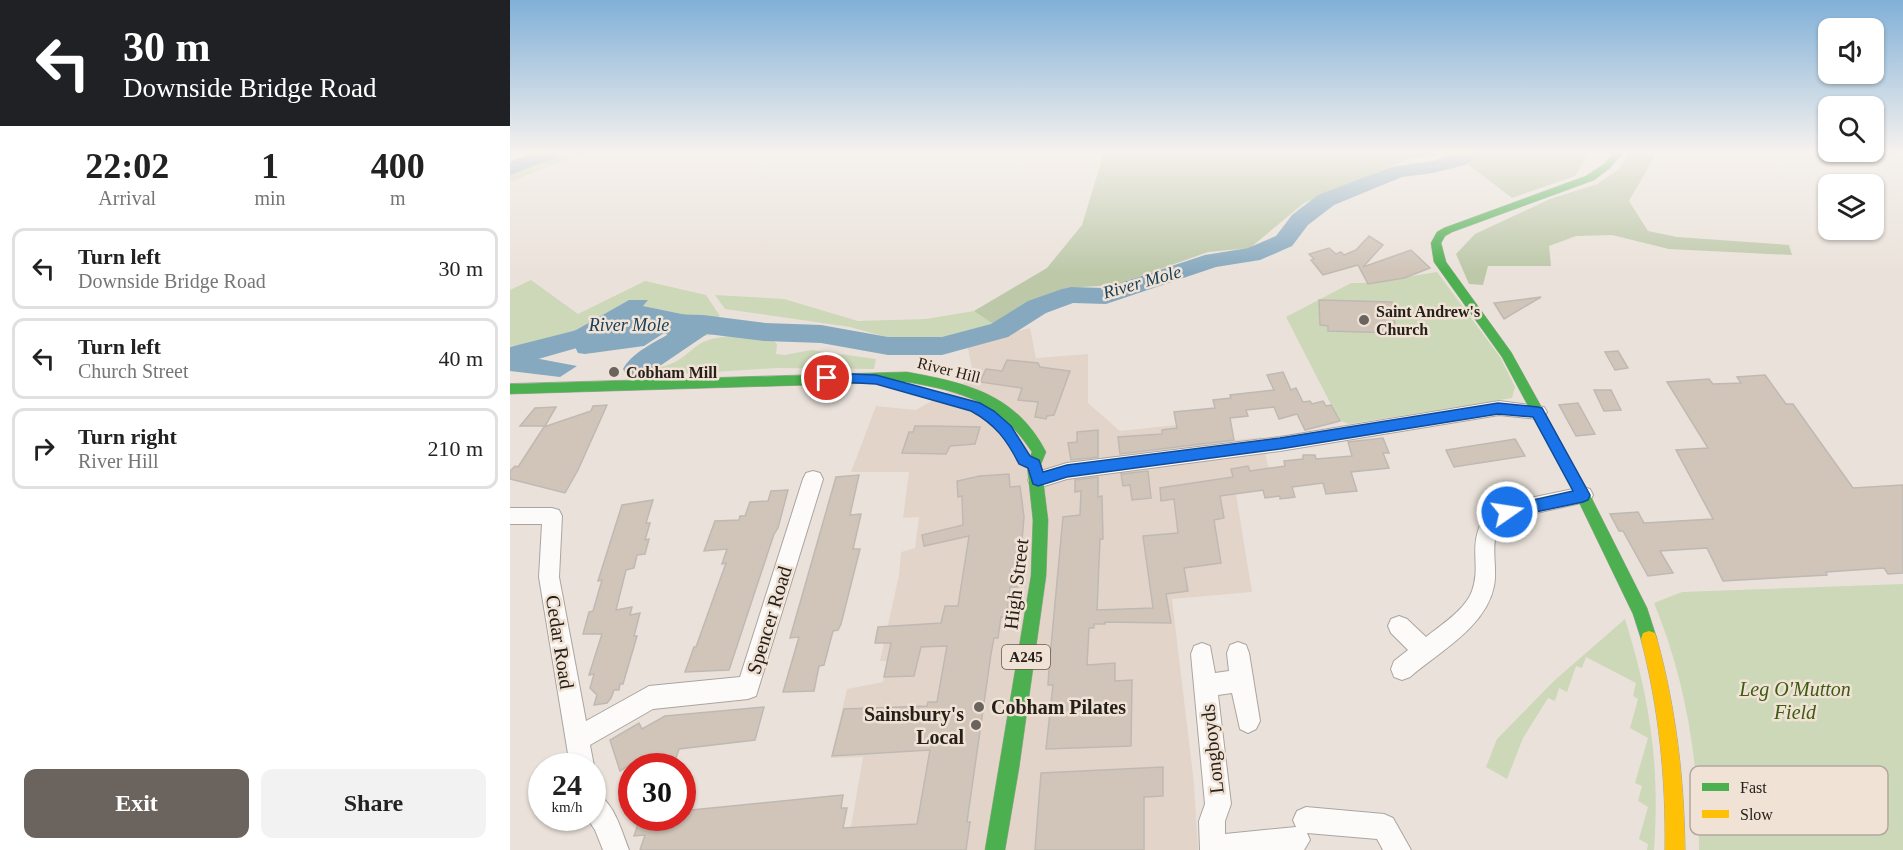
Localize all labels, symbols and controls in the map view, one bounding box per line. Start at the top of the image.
map controls [1818,18,1884,240]
button: sound [1818,18,1884,84]
icon: left [24,24,102,102]
text: 30 m [123,24,211,70]
text: Downside Bridge Road [123,73,376,103]
button: search [1818,96,1884,162]
text: 22:02 [85,146,169,186]
text: 1 [261,146,279,186]
text: 400 [371,146,425,186]
button: layers [1818,174,1884,240]
text: Arrival [98,187,156,209]
text: min [254,187,286,209]
text: m [390,187,406,209]
text: Turn left [78,244,161,269]
icon: left [27,252,60,285]
text: 30 m [438,256,483,281]
water label: River Mole [1100,261,1183,303]
text: Downside Bridge Road [78,270,266,292]
place label: Saint Andrew's Church [1376,303,1480,338]
marker: Saint Andrew's Church [1357,313,1371,327]
water label: River Mole [588,315,669,335]
text: Turn left [78,334,161,359]
icon: left [27,342,60,375]
text: 40 m [438,346,483,371]
pin [801,352,852,403]
street label: River Hill [916,354,983,386]
text: Church Street [78,360,189,382]
icon: arrive [810,361,843,394]
place label: Cobham Mill [626,364,718,381]
marker: Cobham Mill [607,365,621,379]
text: Turn right [78,424,177,449]
icon: right [27,432,60,465]
text: 210 m [427,436,483,461]
text: River Hill [78,450,159,472]
position arrow [1475,480,1539,544]
street label: High Street [999,537,1034,631]
street label: Spencer Road [742,563,797,677]
street label: Cedar Road [542,593,578,691]
road number: A245 [1002,645,1050,669]
park label: Leg O'Mutton Field [1738,678,1851,723]
place label: Cobham Pilates [991,696,1126,718]
marker: Cobham Pilates [972,700,986,714]
place label: Sainsbury's Local [864,703,964,748]
street label: Longboyds [1196,703,1229,795]
marker: Sainsbury's Local [969,718,983,732]
speed limit sign: 30 [618,753,696,831]
legend [1690,766,1888,835]
text: 24 [552,768,582,801]
button: Exit [24,769,249,838]
button: Share [261,769,486,838]
text: Fast [1740,779,1767,796]
text: km/h [552,799,582,815]
text: Slow [1740,806,1773,823]

